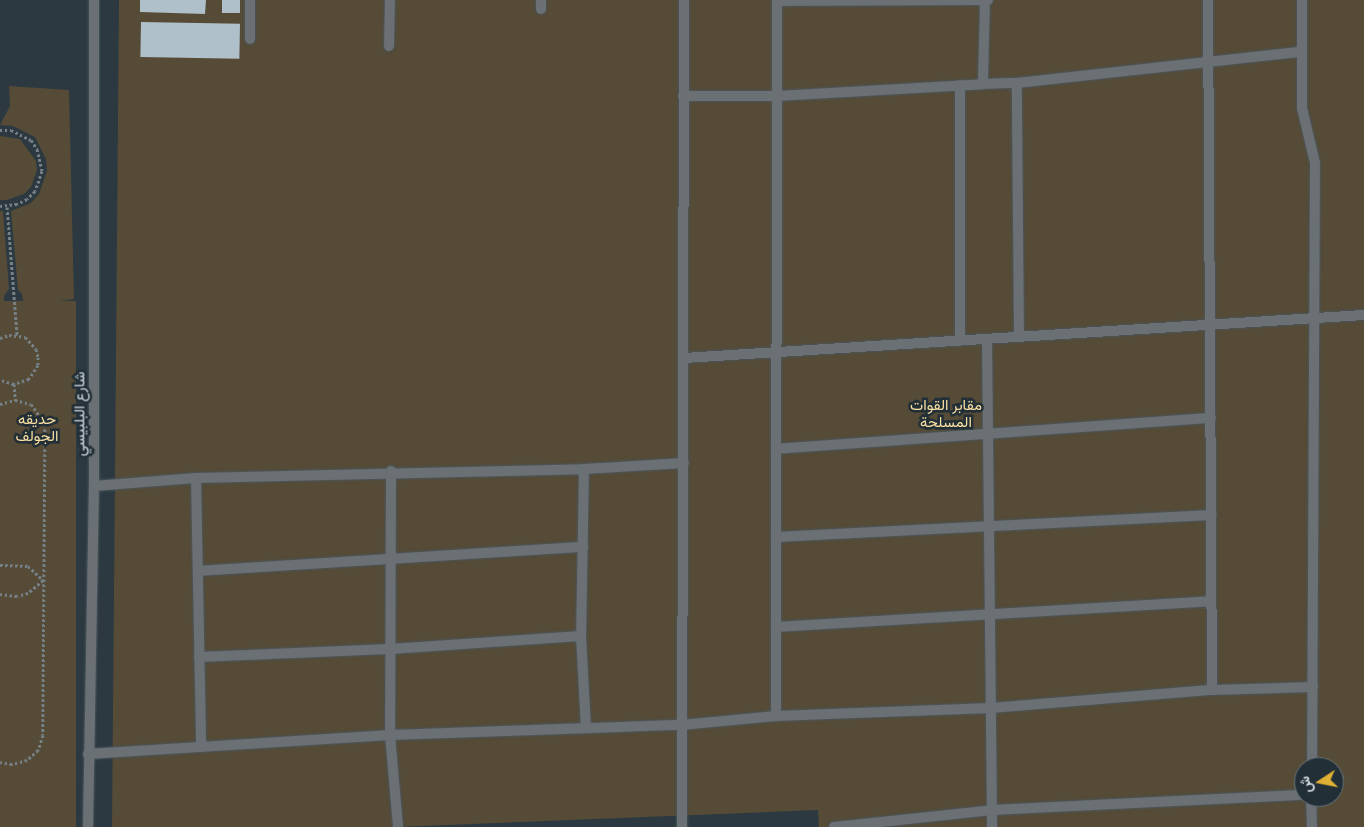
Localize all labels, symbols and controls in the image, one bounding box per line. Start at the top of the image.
street label: شارع البلبيسي [70,372,88,456]
park label: مقابر القوات المسلحة [910,395,982,430]
park label: حديقه الجولف [16,409,58,444]
north arrow [1294,757,1344,807]
text: ش [1295,775,1315,795]

